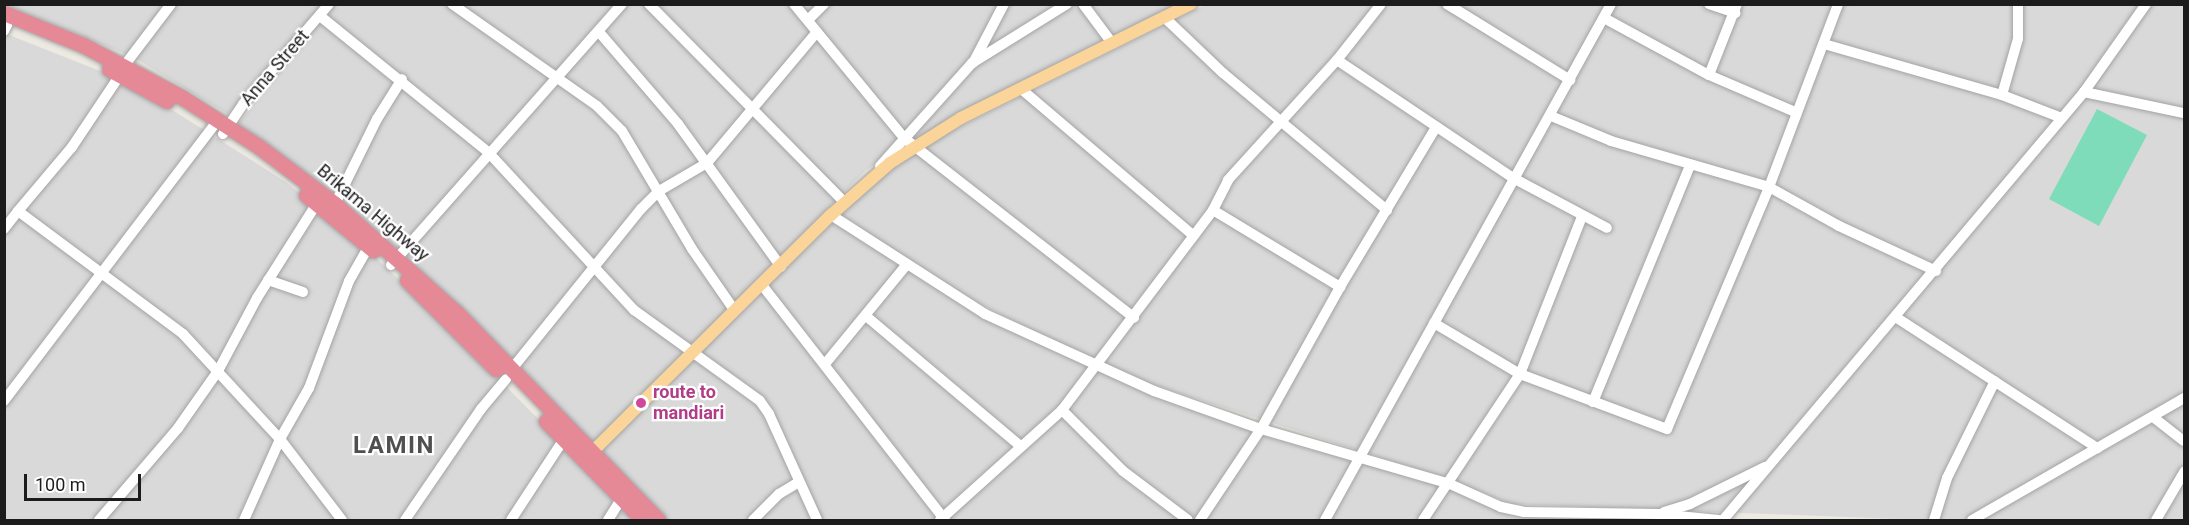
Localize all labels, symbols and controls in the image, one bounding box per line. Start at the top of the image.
street label: Anna Street [236,26,314,110]
street label: Brikama Highway [313,160,433,266]
place label: route to mandiari [653,382,724,424]
marker: route to mandiari [634,396,648,410]
district label: LAMIN [353,432,435,460]
scale bar [27,462,144,500]
text: 100 m [35,474,86,495]

